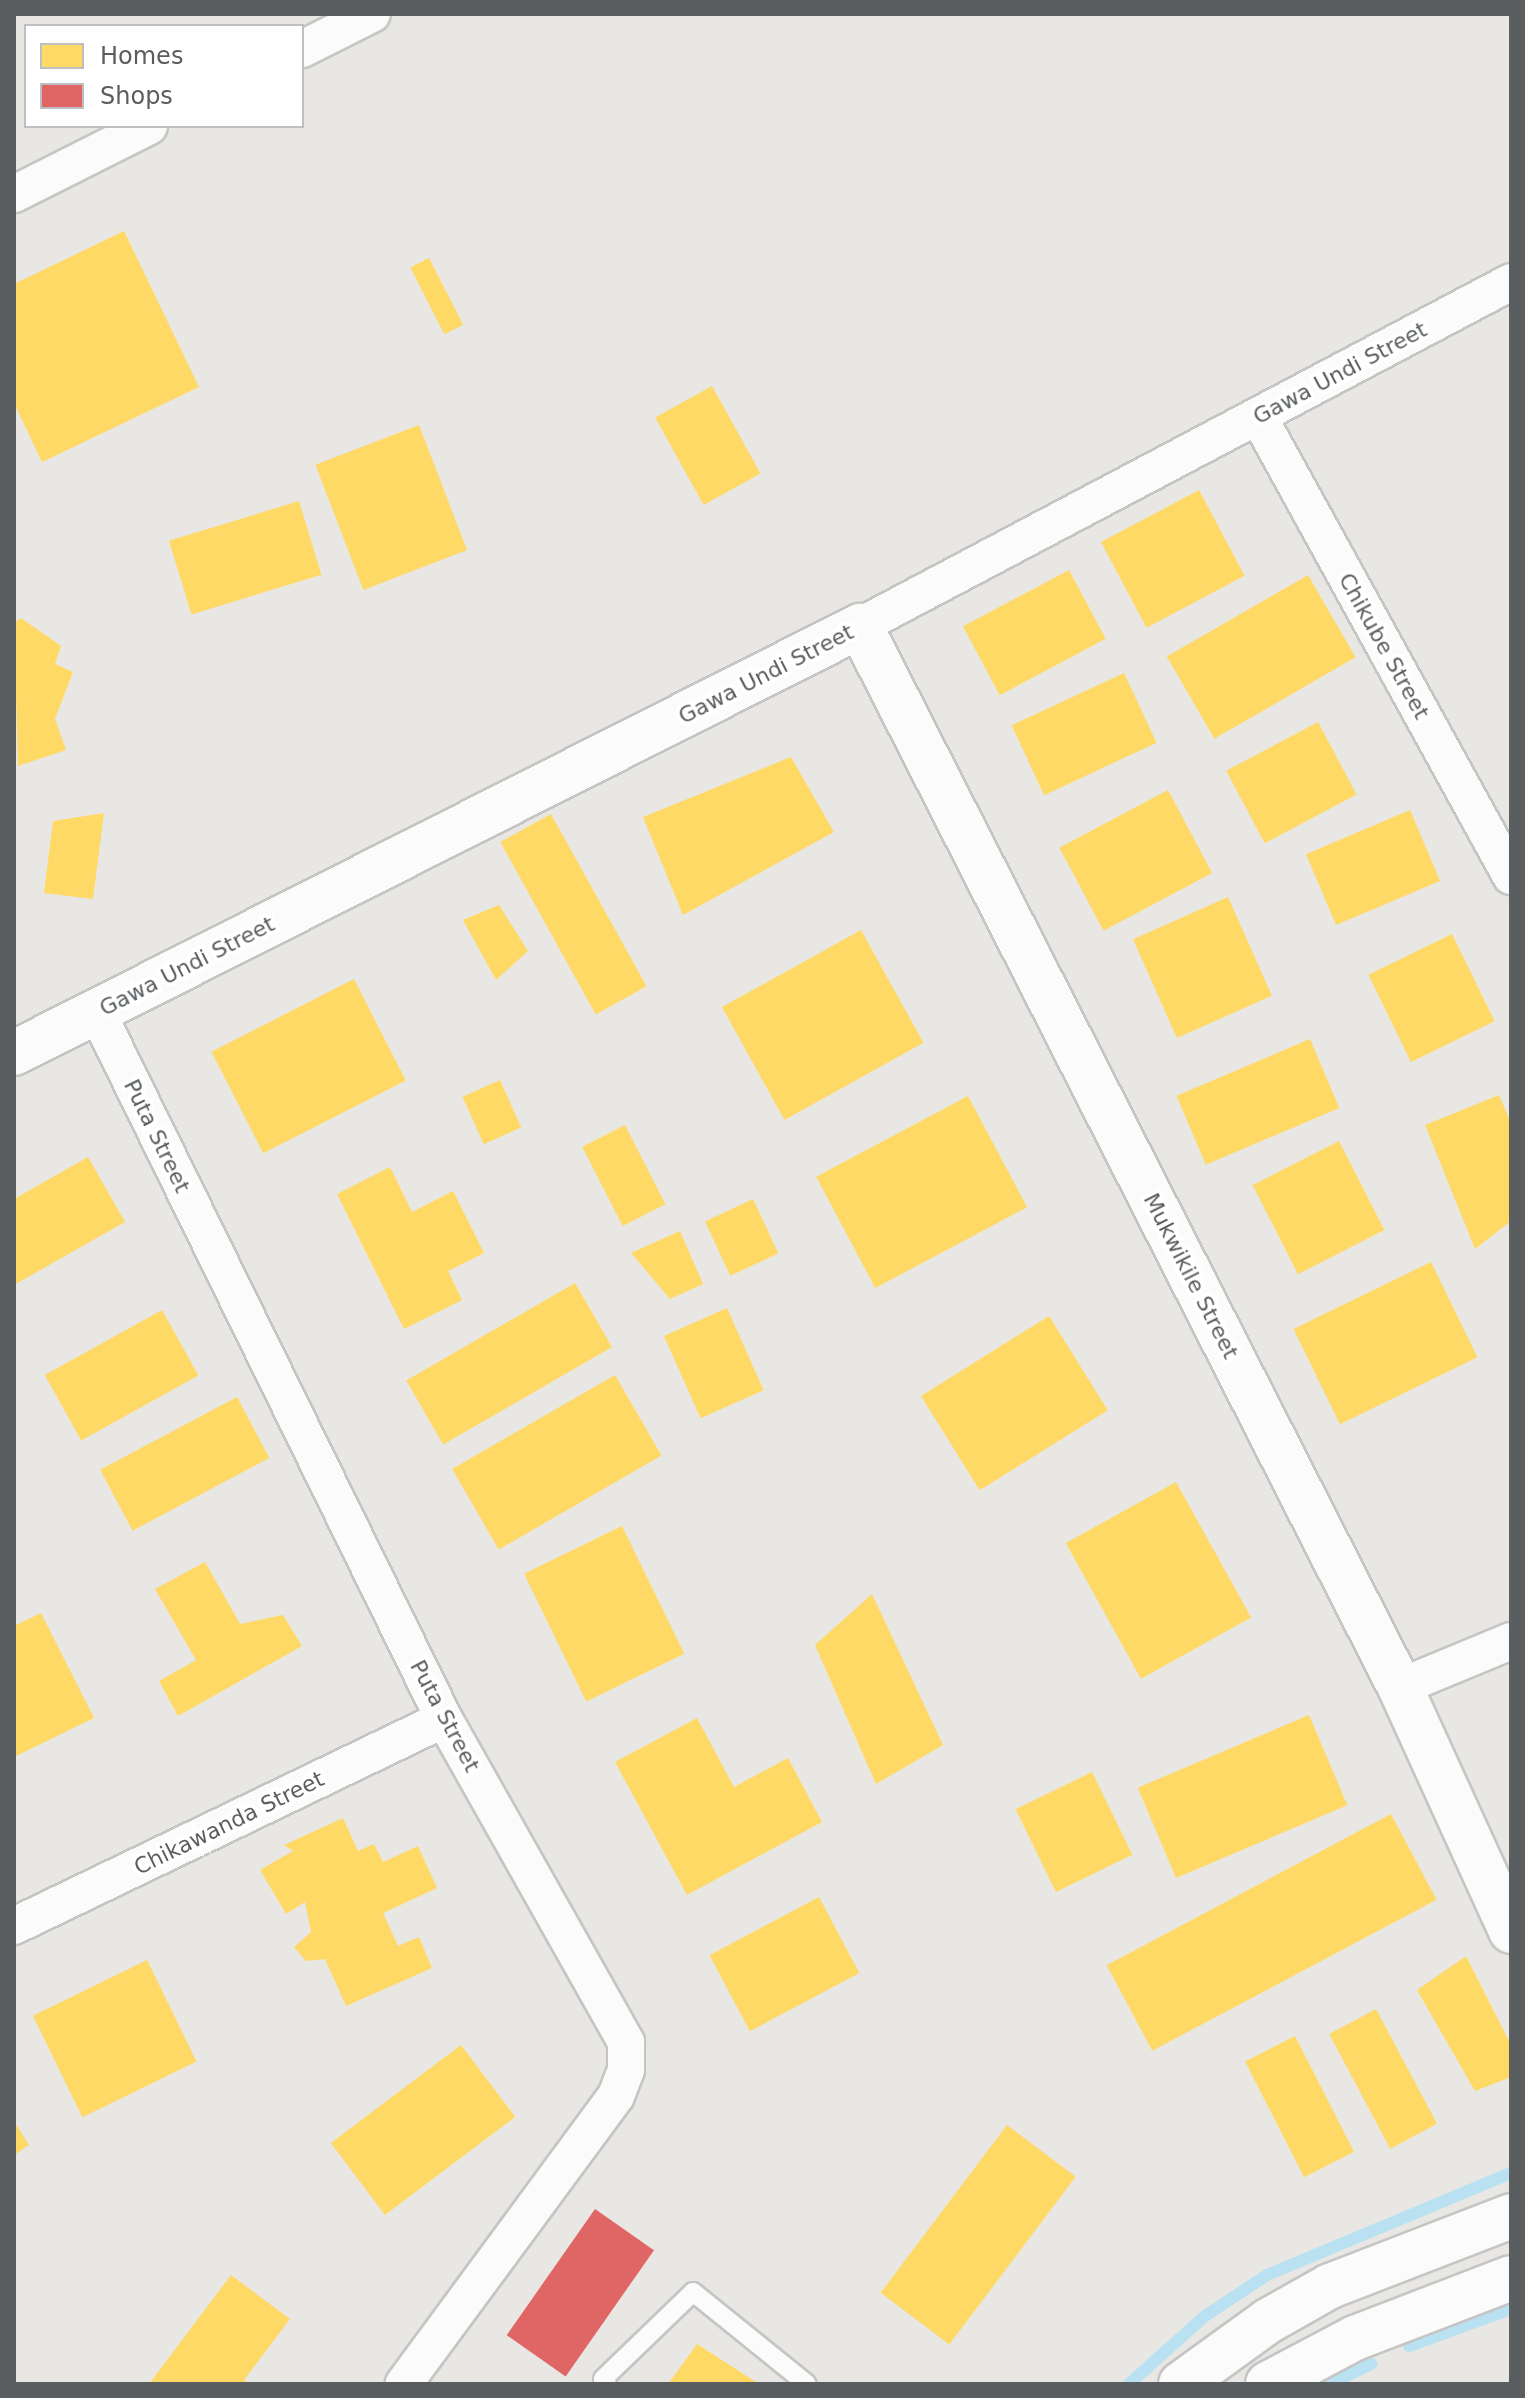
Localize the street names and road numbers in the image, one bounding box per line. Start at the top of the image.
street label: Gawa Undi Street [1249,316,1431,430]
street label: Chikube Street [1333,568,1435,724]
street label: Gawa Undi Street [674,618,858,730]
street label: Gawa Undi Street [95,910,279,1022]
street label: Puta Street [118,1075,196,1197]
street label: Mukwikile Street [1138,1189,1244,1363]
street label: Puta Street [405,1656,485,1776]
street label: Chikawanda Street [130,1766,328,1880]

